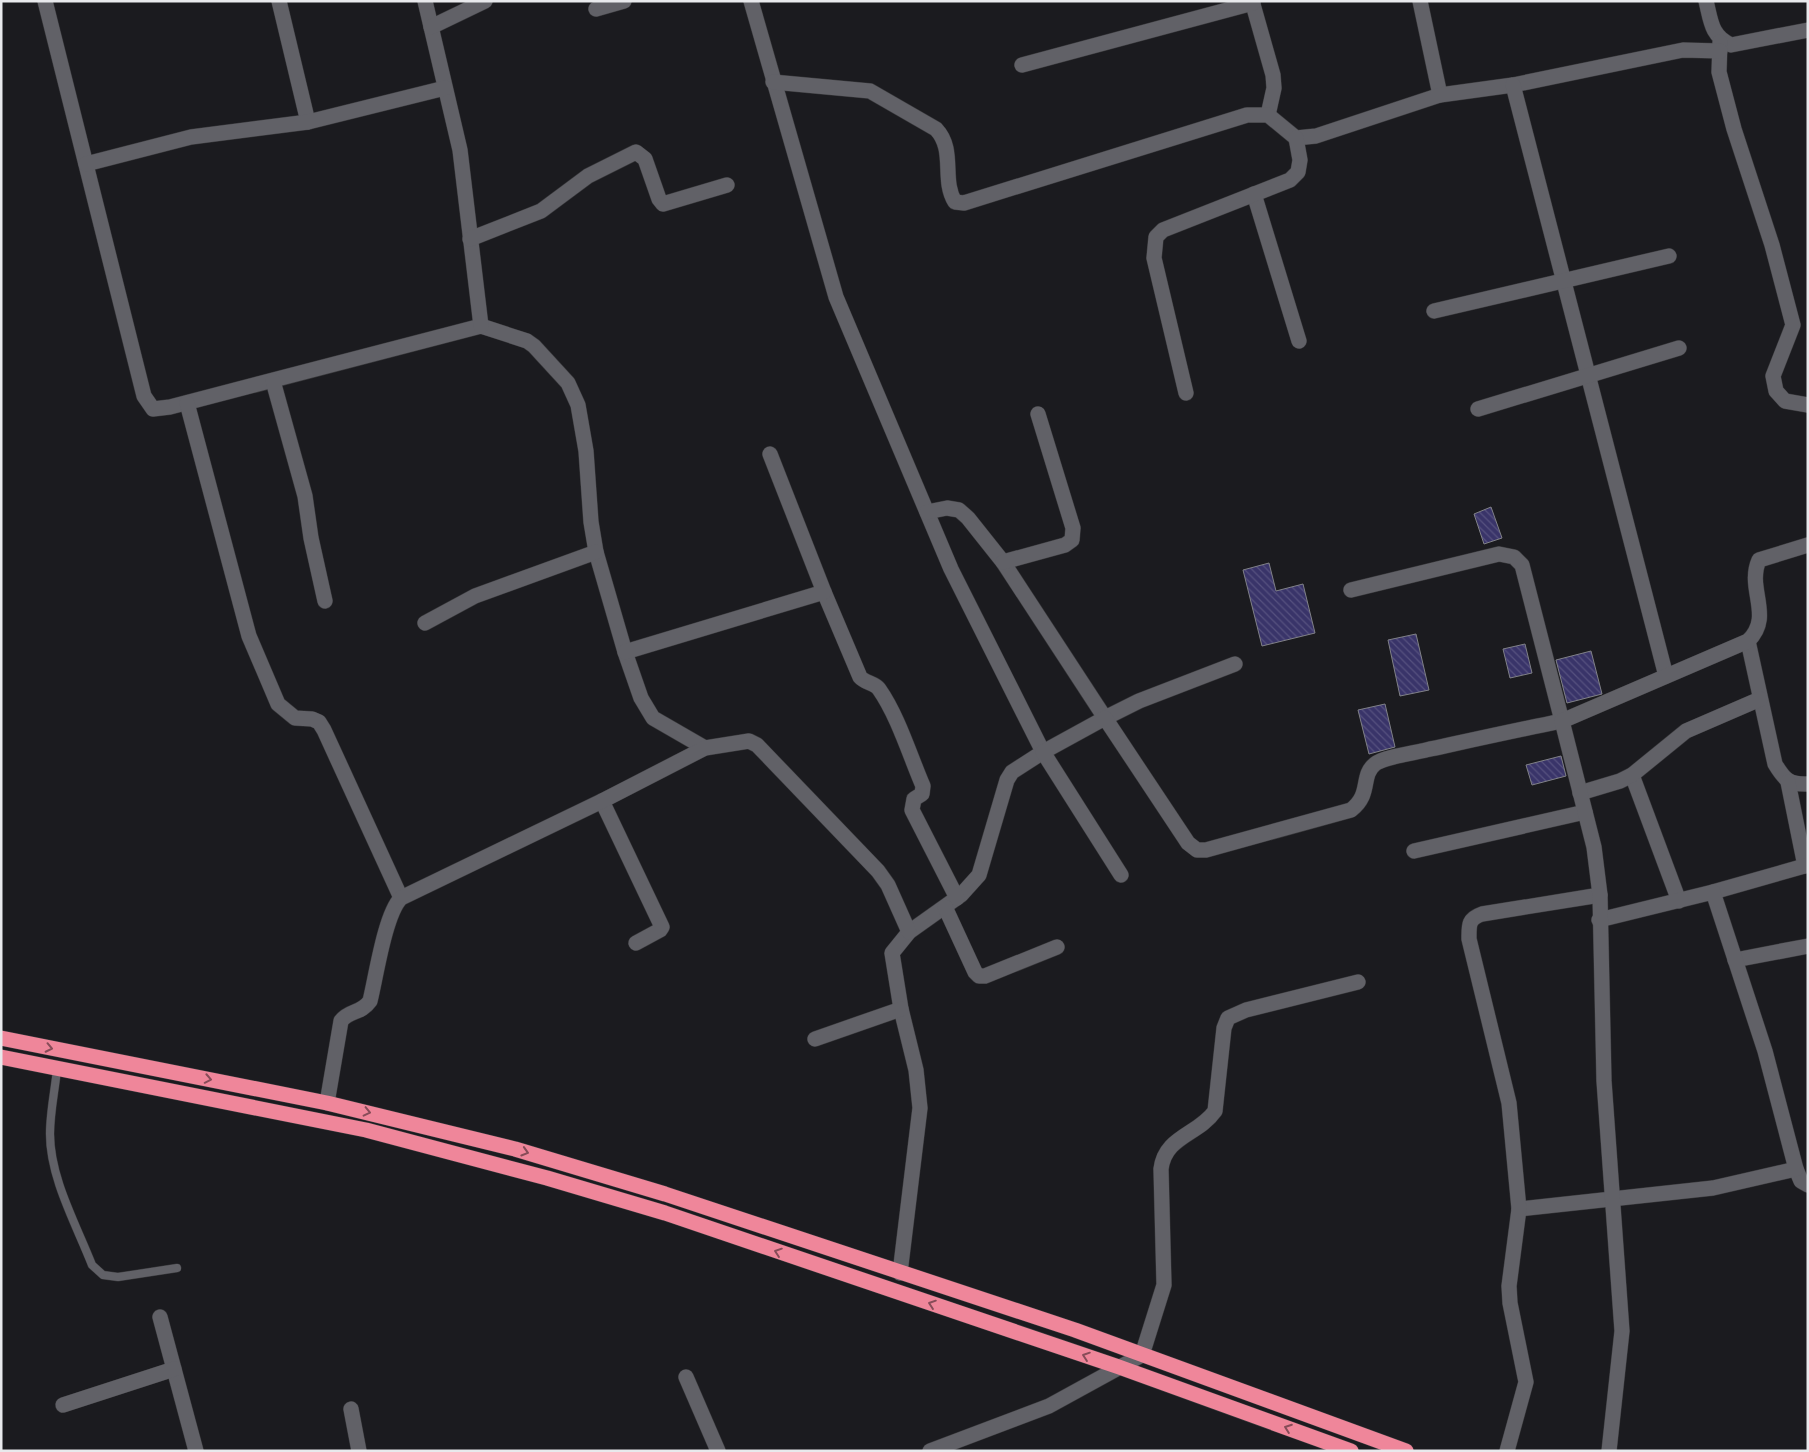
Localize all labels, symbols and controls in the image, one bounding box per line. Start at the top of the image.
one-way arrow [45,1042,53,1052]
one-way arrow [204,1074,213,1084]
one-way arrow [363,1106,372,1117]
one-way arrow [520,1147,529,1157]
one-way arrow [774,1248,783,1258]
one-way arrow [928,1300,936,1310]
one-way arrow [1082,1352,1090,1362]
one-way arrow [1284,1424,1293,1434]

